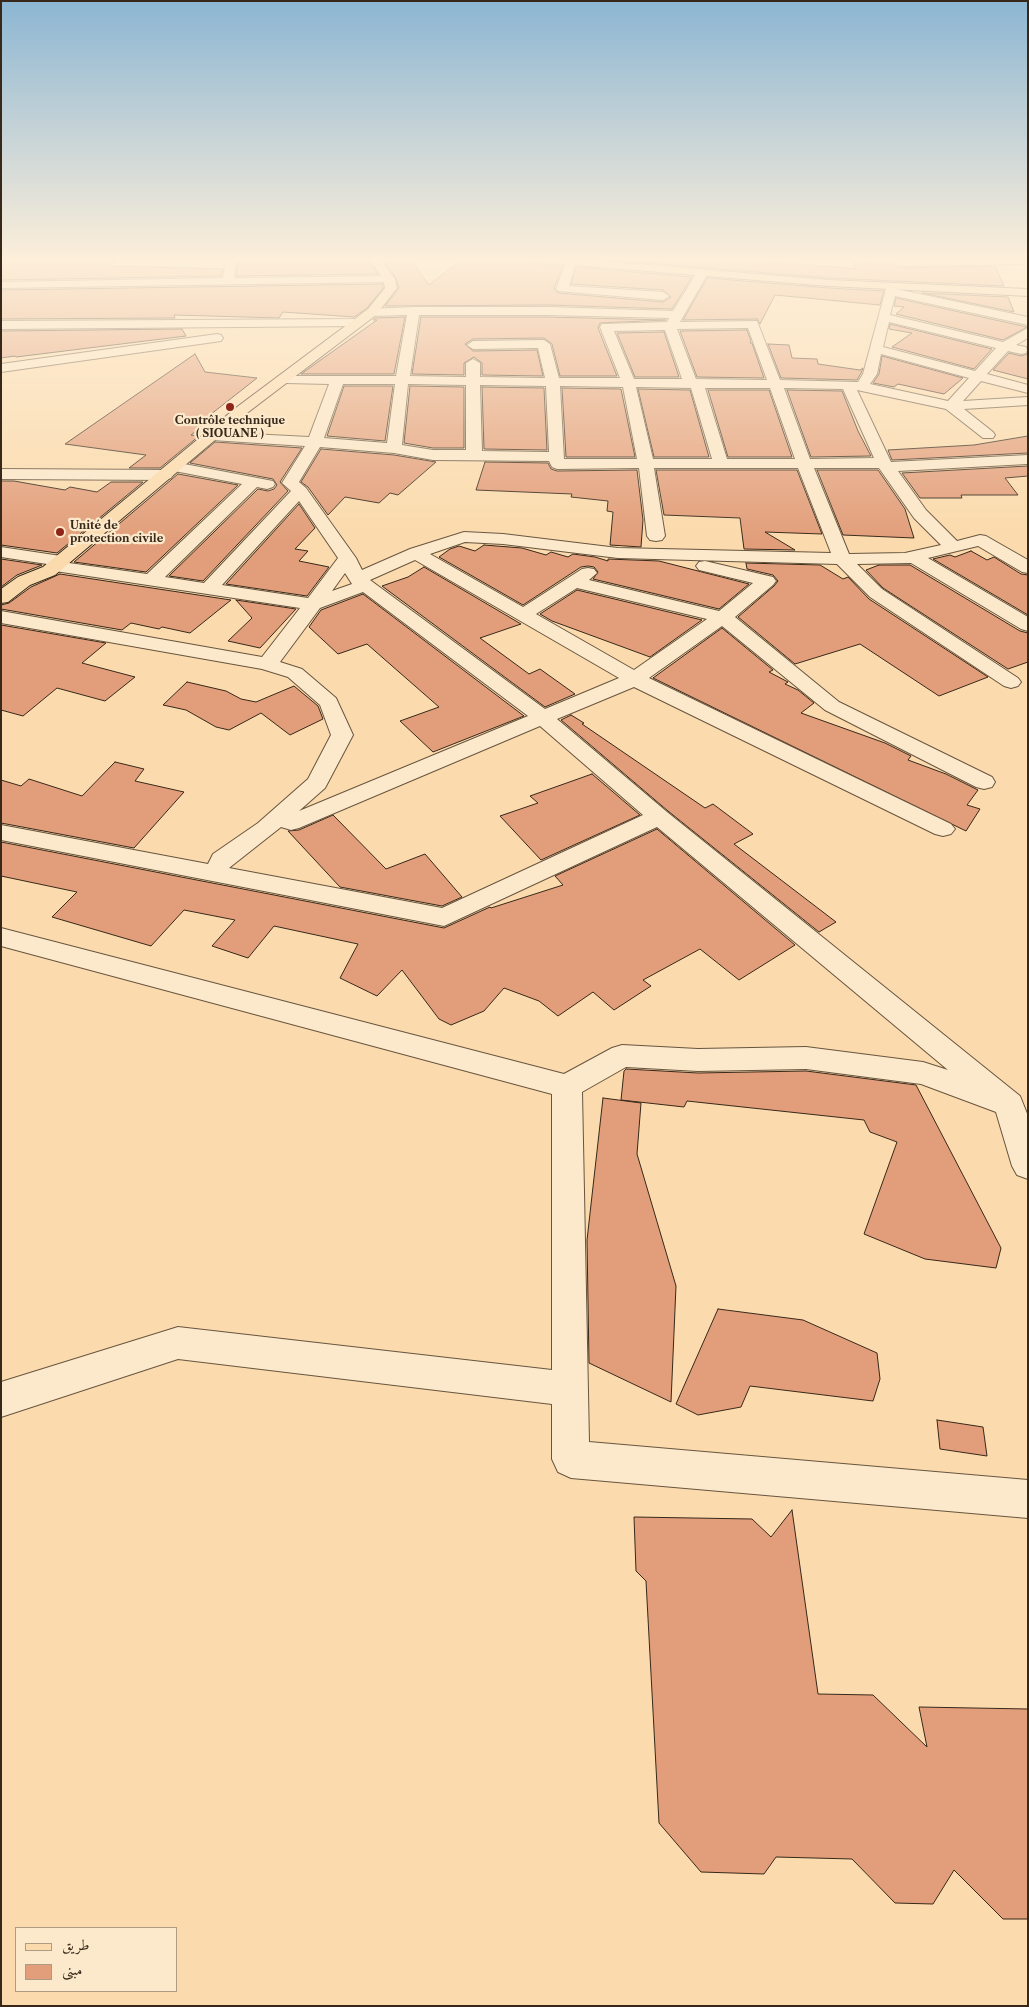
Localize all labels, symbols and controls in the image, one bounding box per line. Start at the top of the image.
marker: Contrôle technique ( SIOUANE ) [224,401,236,413]
place label: Contrôle technique ( SIOUANE ) [175,414,285,440]
place label: Unité de protection civile [70,519,163,545]
marker: Unité de protection civile [54,526,66,538]
legend [15,1927,178,1992]
text: طريق [62,1935,89,1954]
text: مبنى [62,1960,82,1979]

